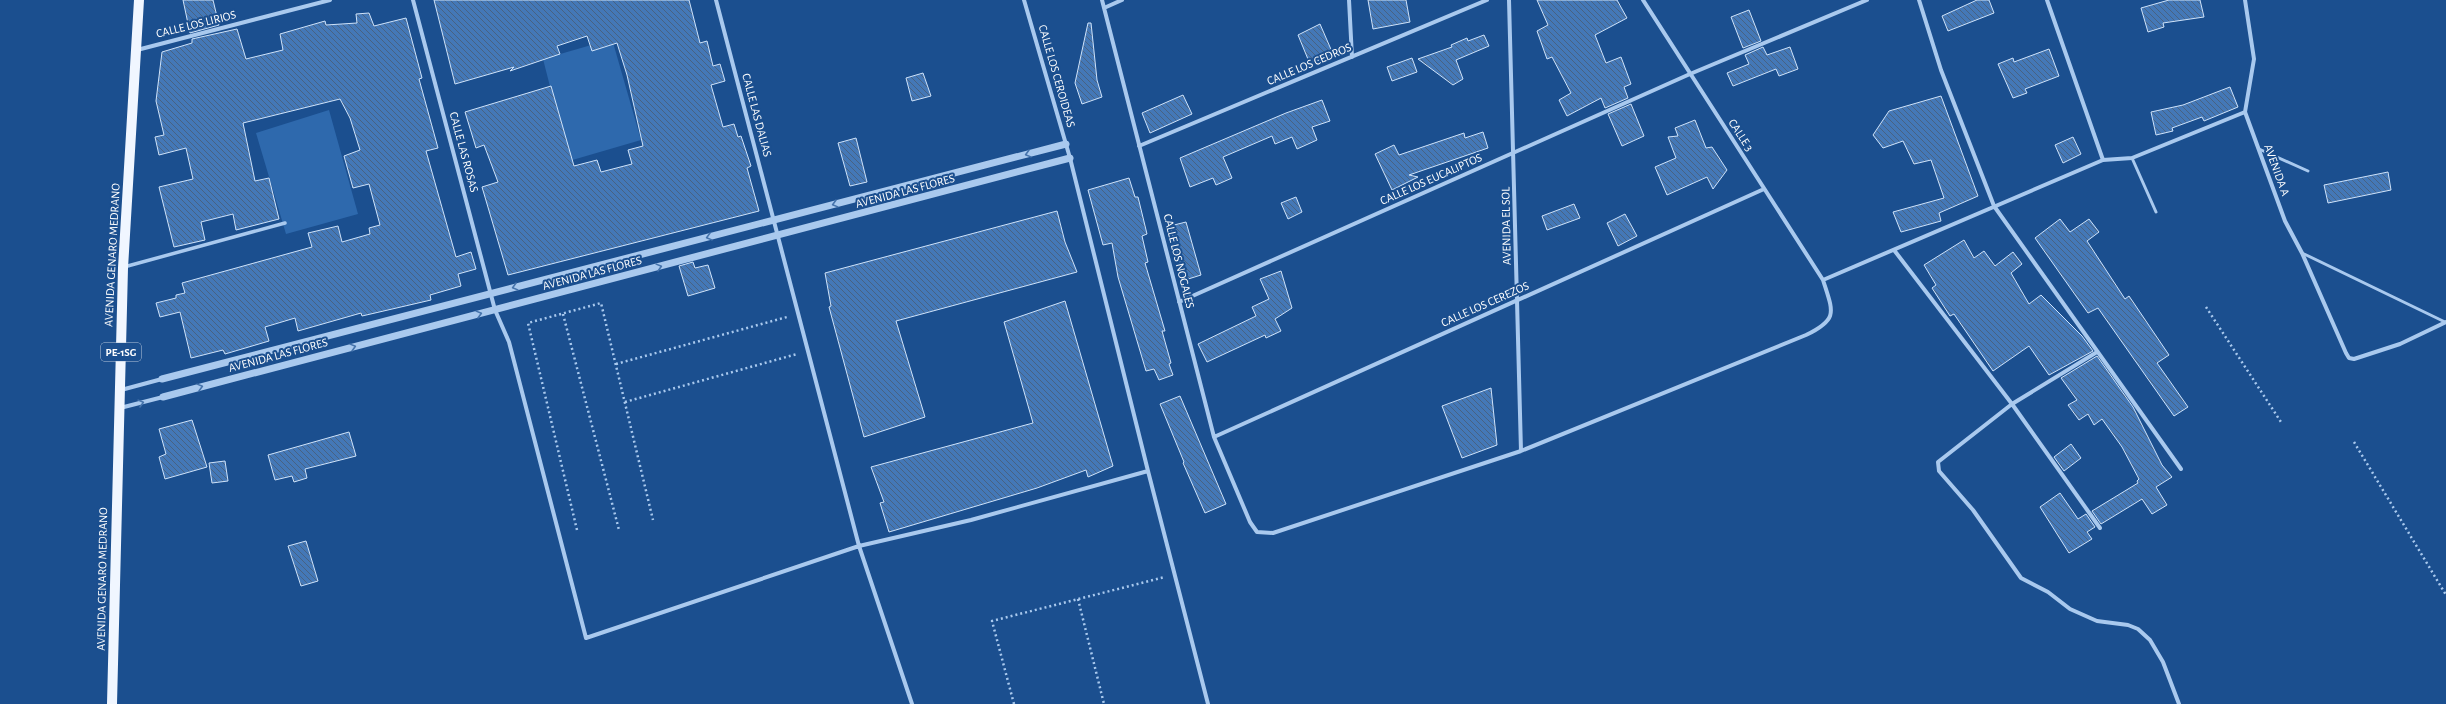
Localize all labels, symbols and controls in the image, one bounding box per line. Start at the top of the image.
street label: CALLE LOS LIRIOS [155,8,238,40]
street label: CALLE LOS CEROIDEAS [1037,23,1078,129]
street label: CALLE LOS CEDROS [1265,41,1353,87]
street label: CALLE LAS DALIAS [740,72,774,158]
street label: CALLE LAS ROSAS [447,110,481,194]
street label: CALLE 3 [1726,117,1756,153]
street label: AVENIDA A [2262,143,2292,198]
one-way arrow [1025,149,1032,158]
street label: CALLE LOS EUCALIPTOS [1378,151,1484,207]
street label: AVENIDA LAS FLORES [854,172,956,210]
street label: AVENIDA GENARO MEDRANO [102,183,122,327]
street label: AVENIDA EL SOL [1499,187,1513,265]
one-way arrow [832,200,838,208]
street label: CALLE LOS NOGALES [1161,213,1197,310]
one-way arrow [706,232,713,241]
street label: AVENIDA LAS FLORES [541,254,643,292]
one-way arrow [655,263,662,272]
street label: CALLE LOS CEREZOS [1439,279,1531,329]
one-way arrow [512,283,519,291]
one-way arrow [475,310,482,319]
street label: AVENIDA LAS FLORES [227,336,329,374]
road number: PE-1SG [101,343,141,361]
one-way arrow [349,343,356,352]
one-way arrow [197,383,204,392]
one-way arrow [138,399,144,407]
street label: AVENIDA GENARO MEDRANO [95,507,109,651]

